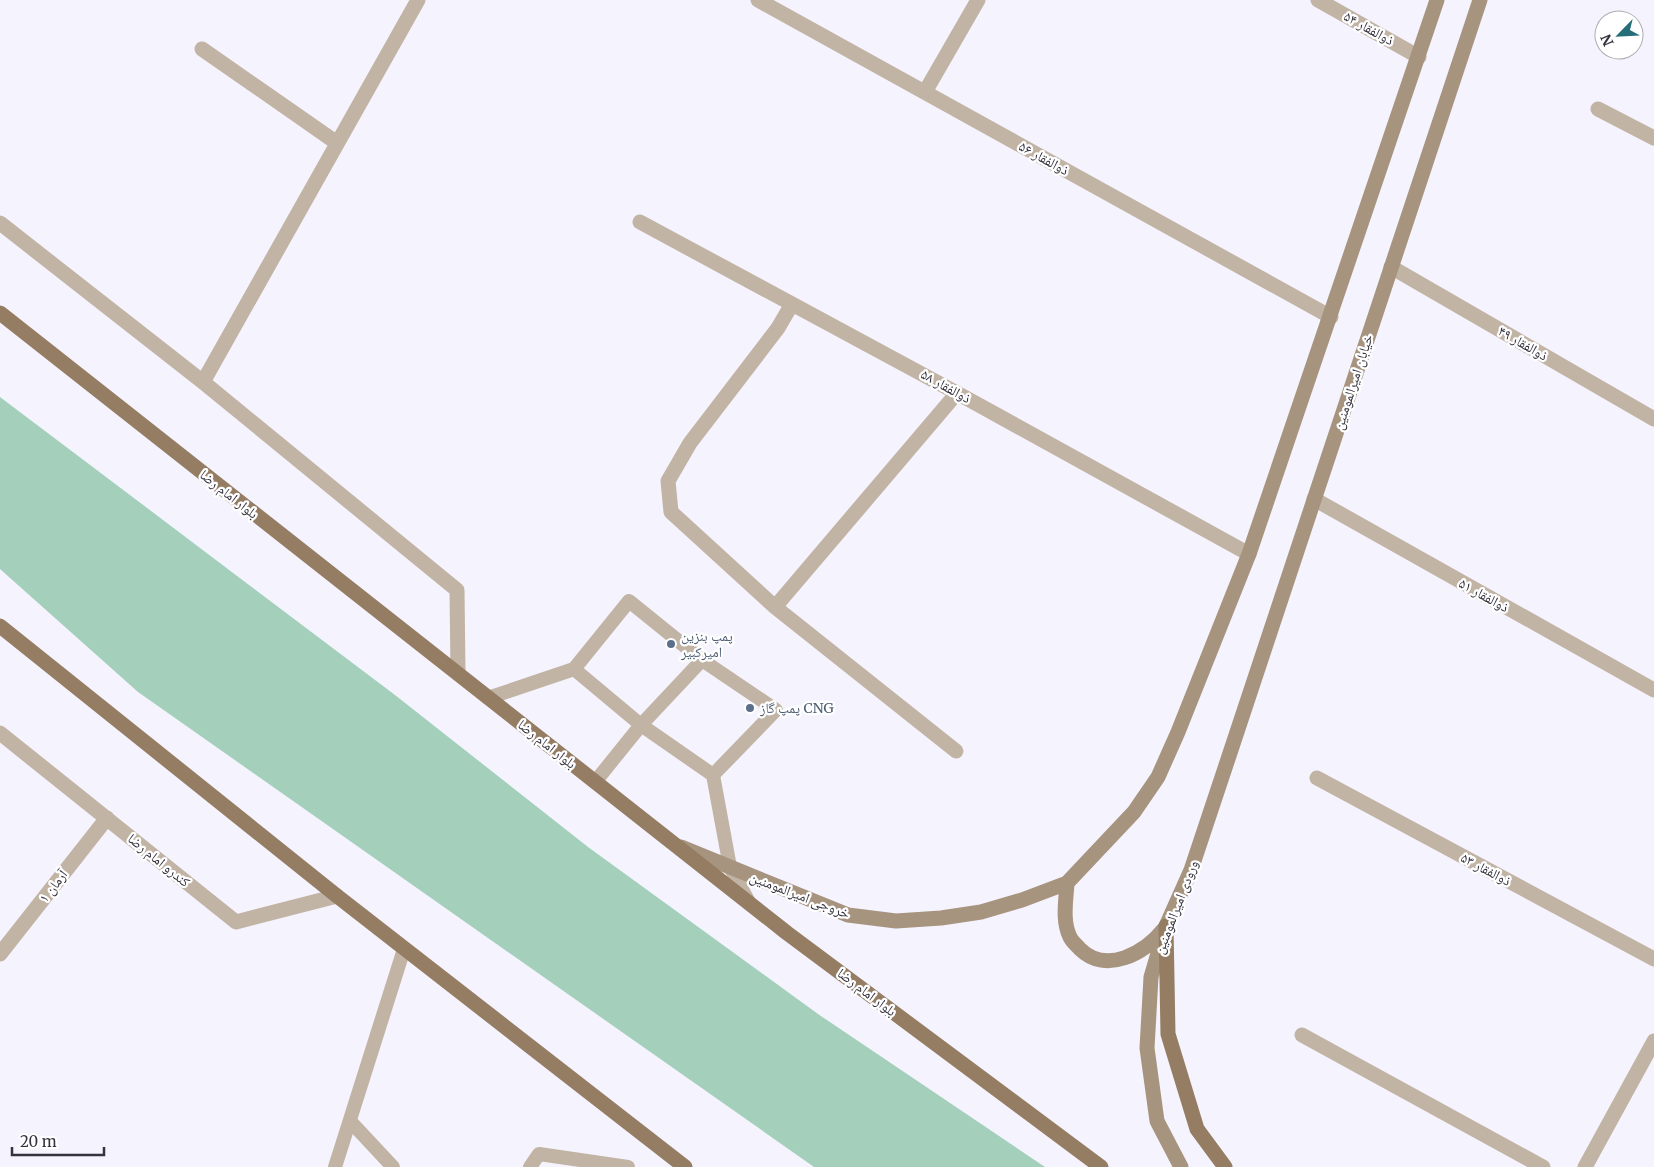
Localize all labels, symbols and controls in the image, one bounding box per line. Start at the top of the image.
street label: ذوالفقار ۵۴ [1341,7,1397,49]
north arrow [1594,10,1644,60]
text: N [1597,32,1618,49]
street label: ذوالفقار ۵۶ [1016,137,1072,179]
street label: ذوالفقار ۴۹ [1495,322,1551,364]
street label: خیابان امیرالمومنین [1329,332,1377,432]
street label: ذوالفقار ۵۸ [918,365,974,407]
street label: بلوار امام رضا [196,466,262,523]
street label: ذوالفقار ۵۱ [1456,574,1512,616]
place label: پمپ بنزین امیرکبیر [680,627,733,661]
marker: پمپ بنزین امیرکبیر [665,638,677,650]
place label: پمپ گاز CNG [759,699,834,717]
marker: پمپ گاز CNG [744,702,756,714]
street label: بلوار امام رضا [514,716,580,773]
street label: کندرو امام رضا [123,829,194,892]
street label: ذوالفقار ۵۳ [1458,848,1514,890]
street label: ورودی امیرالمومنین [1150,858,1202,956]
street label: آرمان ۱ [35,866,72,906]
street label: خروجی امیرالمومنین [747,868,853,922]
street label: بلوار امام رضا [833,964,900,1021]
scale bar [12,1124,105,1156]
text: 20 m [20,1132,57,1151]

